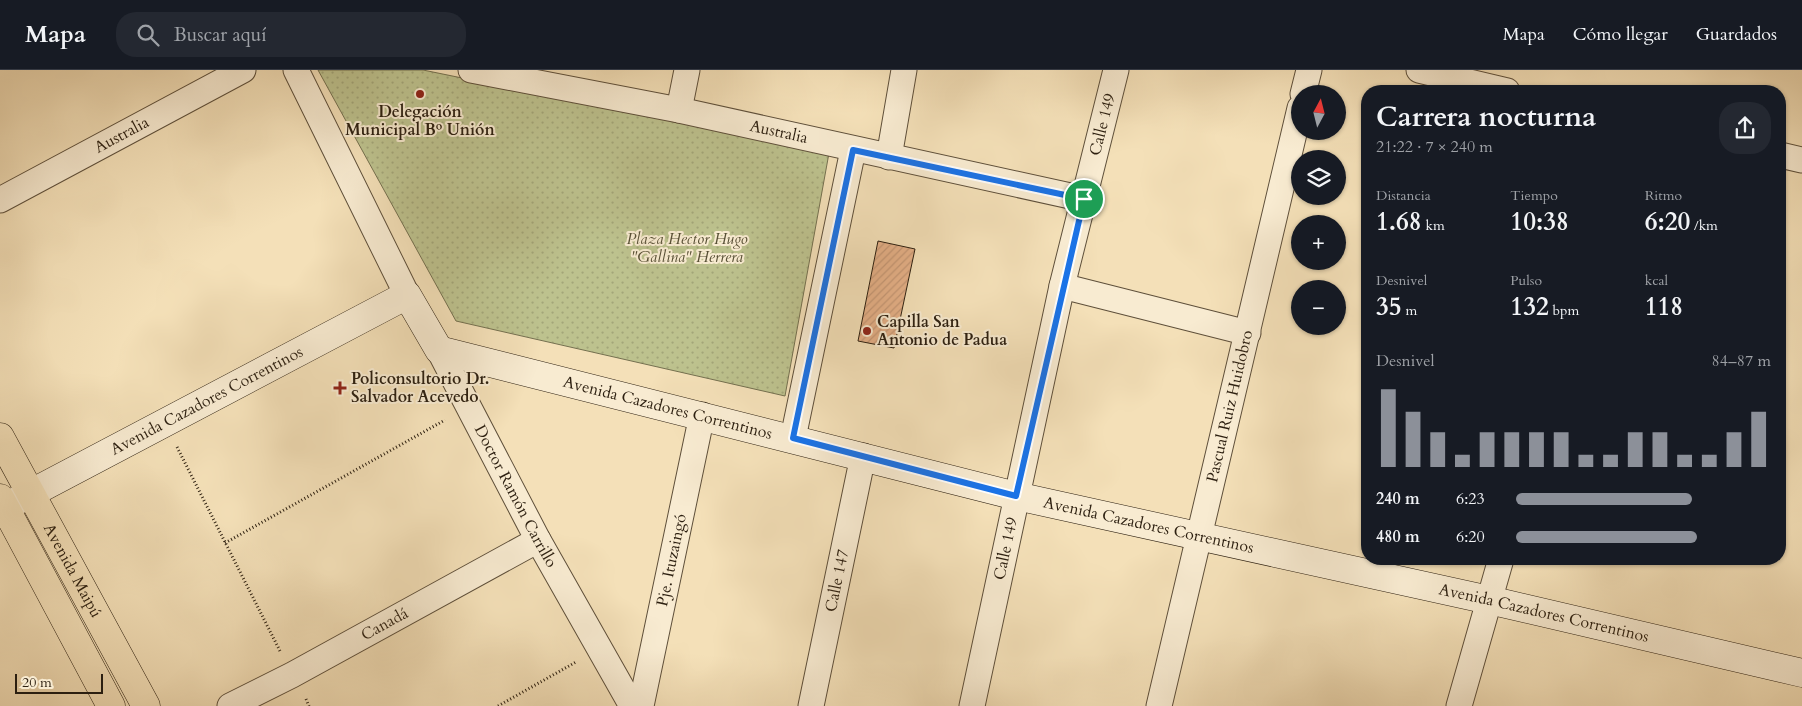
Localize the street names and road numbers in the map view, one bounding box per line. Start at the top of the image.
street label: Calle 149 [1084,91,1121,158]
street label: Australia [91,111,153,158]
street label: Australia [748,115,810,149]
street label: Pascual Ruiz Huidobro [1201,328,1258,485]
street label: Avenida Cazadores Correntinos [107,341,307,460]
street label: Avenida Cazadores Correntinos [561,371,775,445]
street label: Doctor Ramón Carrillo [469,421,563,572]
street label: Avenida Cazadores Correntinos [1041,491,1256,559]
street label: Pje. Ituzaingó [651,511,692,609]
street label: Calle 149 [988,515,1023,582]
street label: Avenida Maipú [38,520,107,622]
street label: Calle 147 [820,547,854,614]
street label: Avenida Cazadores Correntinos [1437,578,1651,648]
street label: Canadá [357,602,412,646]

